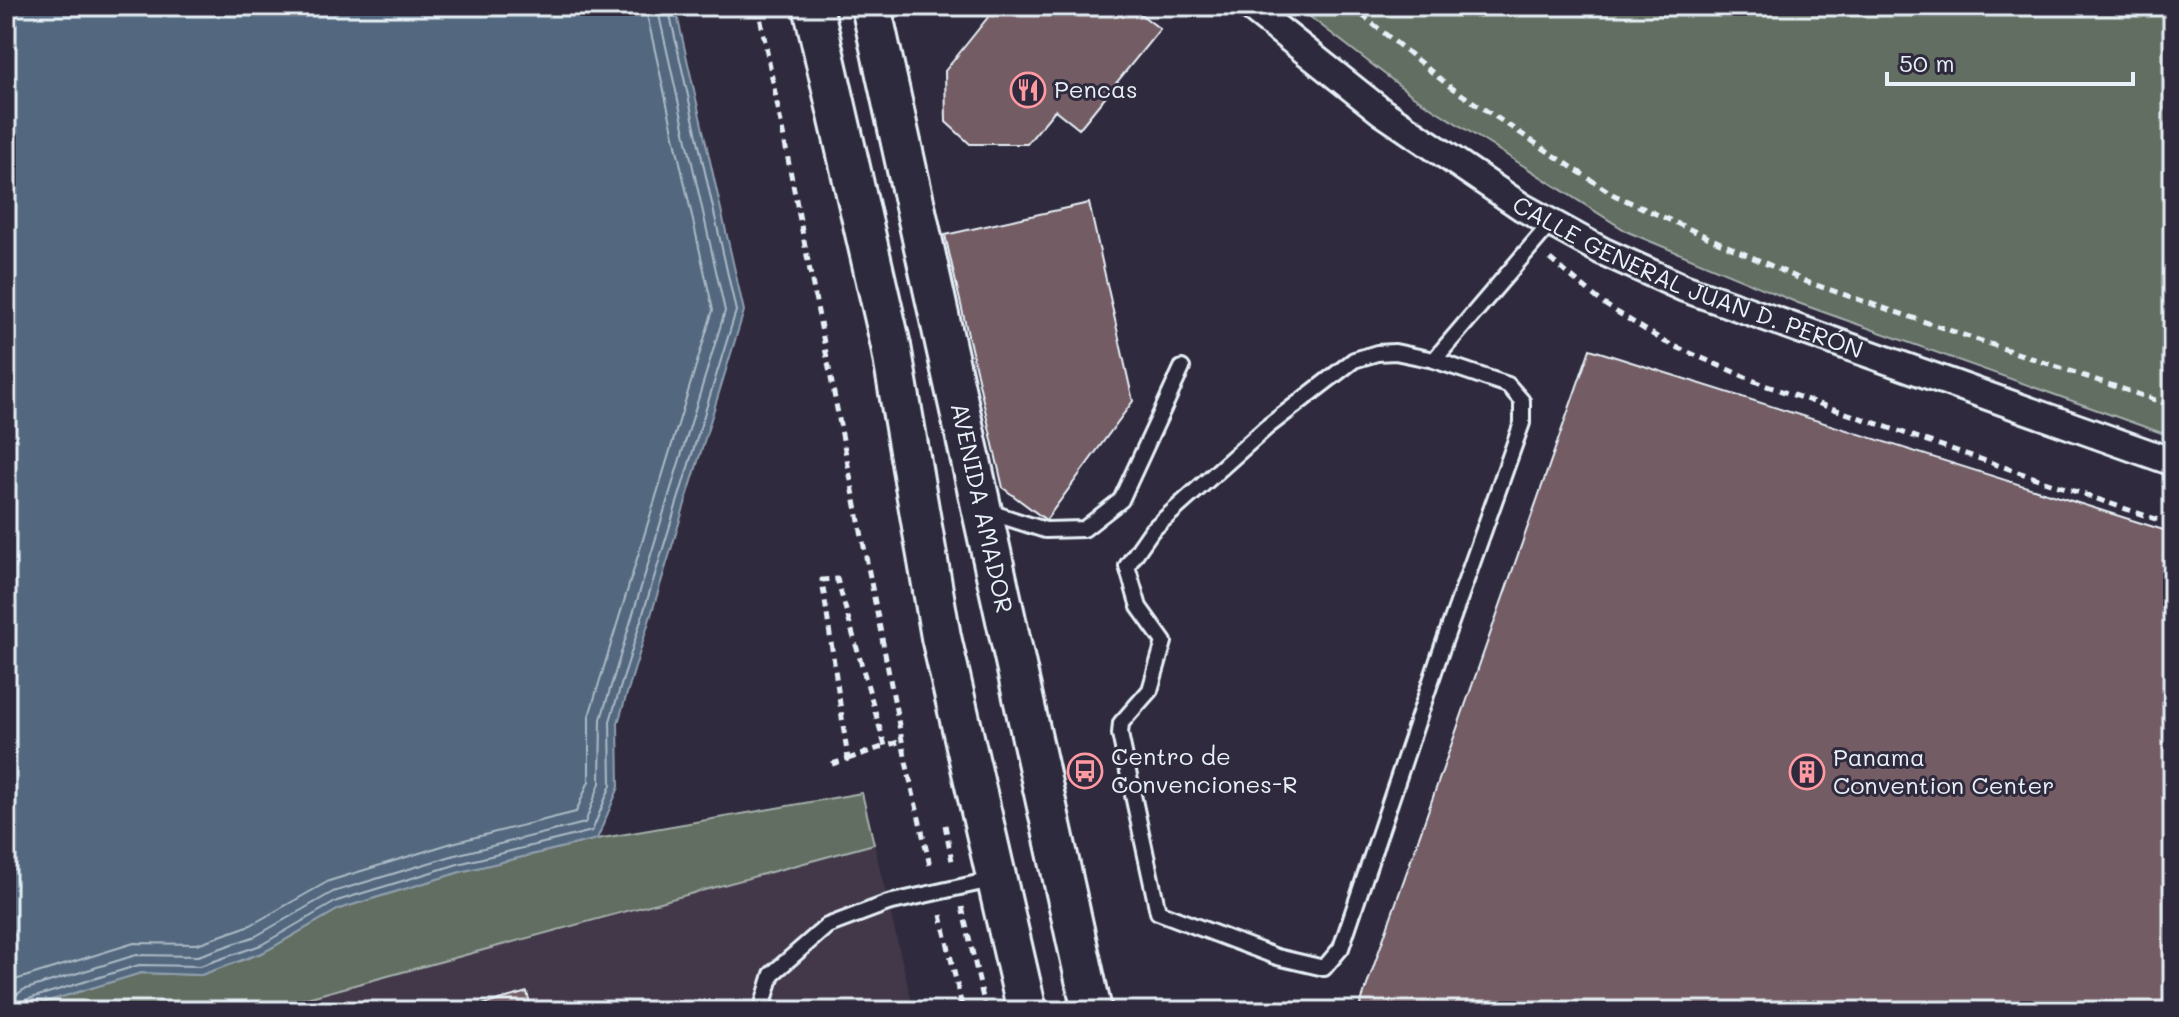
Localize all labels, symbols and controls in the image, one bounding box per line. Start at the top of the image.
scale bar [1887,36,2133,86]
text: 50 m [1899,47,1955,78]
restaurant icon: Pencas [1009,71,1047,109]
place label: Pencas [1054,73,1138,104]
street label: CALLE GENERAL JUAN D. PERÓN [1507,188,1868,365]
street label: AVENIDA AMADOR [945,400,1021,616]
place label: Centro de Convenciones-R [1111,740,1298,799]
place label: Panama Convention Center [1833,741,2054,800]
bus stop icon: Centro de Convenciones-R [1066,752,1104,790]
building icon: Panama Convention Center [1788,753,1826,791]

